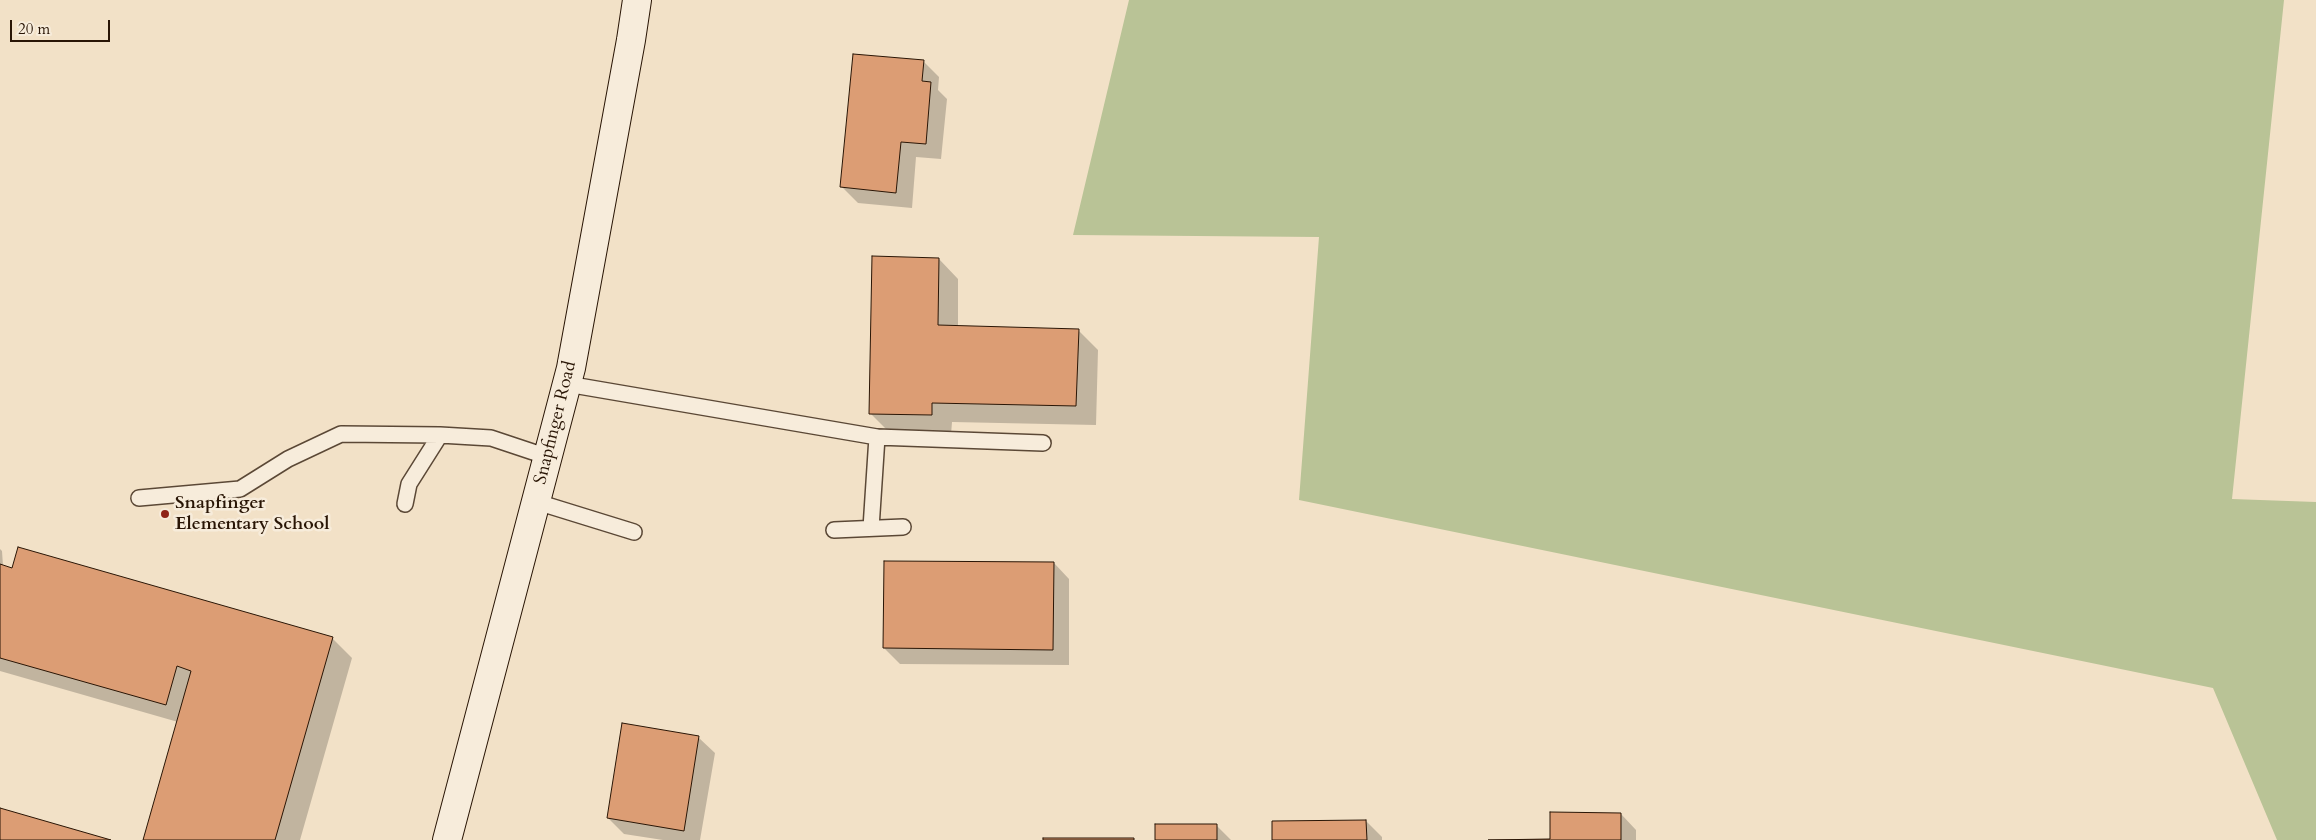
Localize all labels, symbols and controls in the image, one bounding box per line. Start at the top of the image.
scale bar [12,10,112,42]
text: 20 m [18,19,50,39]
street label: Snapfinger Road [530,359,582,487]
place label: Snapfinger Elementary School [175,493,329,536]
marker: Snapfinger Elementary School [159,508,171,520]

